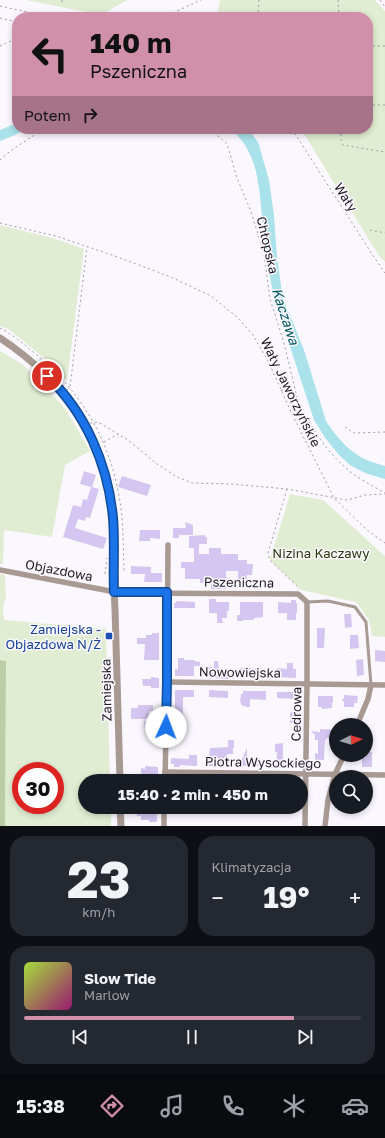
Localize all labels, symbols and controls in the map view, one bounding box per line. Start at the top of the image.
text: 140 m [90,26,172,59]
icon: left [24,28,76,80]
text: Pszeniczna [90,60,187,82]
icon: right [79,104,101,126]
text: Potem [24,106,71,124]
street label: Wały [331,180,361,215]
street label: Chłopska [254,215,282,275]
water label: Kaczawa [269,285,304,348]
street label: Wały Jaworzyńskie [258,335,324,449]
pin [30,359,64,393]
icon: arrive [36,365,58,387]
park label: Nizina Kaczawy [272,545,370,561]
street label: Objazdowa [24,556,94,584]
street label: Pszeniczna [204,573,274,591]
place label: Zamiejska - Objazdowa N/Ż [5,621,101,652]
marker: Zamiejska - Objazdowa N/Ż [104,631,114,641]
street label: Zamiejska [97,659,115,721]
street label: Nowowiejska [199,663,281,681]
street label: Cedrowa [288,687,304,741]
position arrow [145,706,187,748]
north arrow [329,718,373,762]
map controls [329,718,373,814]
street label: Piotra Wysockiego [205,753,321,771]
speed limit sign: 30 [12,762,64,814]
button: search [329,770,373,814]
text: 15:40 · 2 min · 450 m [118,785,268,803]
text: 23 [67,847,130,909]
text: Klimatyzacja [212,859,291,875]
text: 19° [263,879,309,915]
text: − [212,884,224,911]
text: + [349,884,361,911]
text: km/h [82,904,115,920]
text: Slow Tide [84,969,156,987]
text: Marlow [84,987,130,1003]
icon: previous [69,1026,91,1048]
icon: pause [181,1026,203,1048]
icon: next [294,1026,316,1048]
icon: directions [98,1092,126,1120]
icon: music [158,1092,186,1120]
icon: phone [219,1092,247,1120]
icon: climate [280,1092,308,1120]
icon: car [341,1092,369,1120]
text: 15:38 [16,1095,65,1117]

